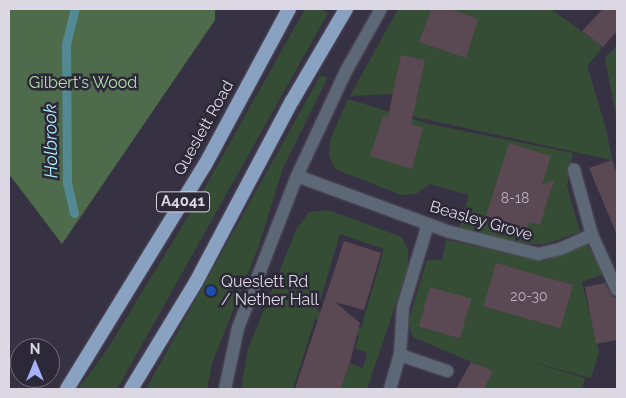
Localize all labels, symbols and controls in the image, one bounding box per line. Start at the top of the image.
park label: Gilbert's Wood [28,73,138,93]
street label: Queslett Road [170,77,238,179]
water label: Holbrook [40,104,62,178]
road number: A4041 [156,190,210,214]
house number: 8-18 [501,190,529,206]
street label: Beasley Grove [427,197,535,245]
place label: Queslett Rd / Nether Hall [221,272,319,310]
marker: Queslett Rd / Nether Hall [205,285,217,297]
house number: 20-30 [510,288,548,304]
north arrow [10,338,60,388]
text: N [30,341,40,357]

